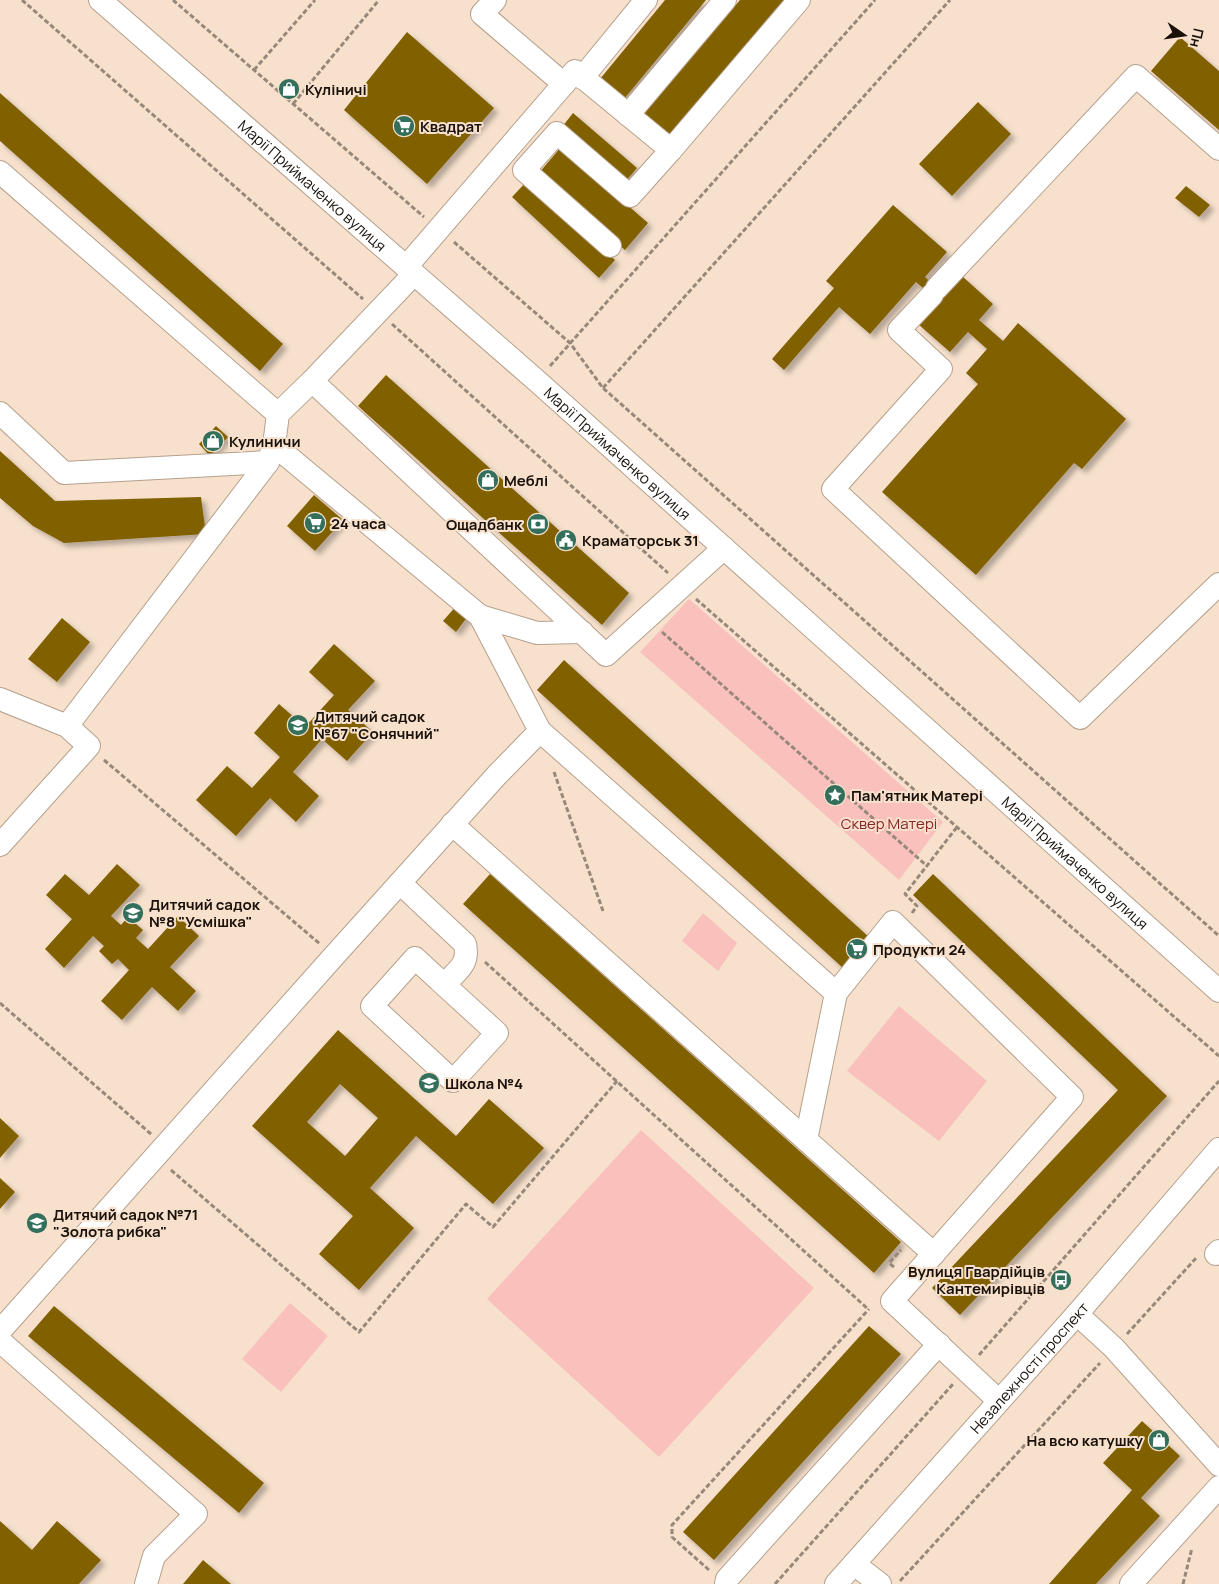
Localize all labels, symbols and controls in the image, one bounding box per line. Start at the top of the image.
north arrow [1159,10,1209,60]
text: Пн [1186,27,1209,49]
shop icon: Куліничі [277,77,301,101]
place label: Куліничі [305,79,367,100]
supermarket icon: Квадрат [392,114,416,138]
street label: Марії Приймаченко вулиця [234,115,391,256]
place label: Квадрат [420,116,482,137]
street label: Марії Приймаченко вулиця [540,382,696,524]
shop icon: Кулиничи [201,429,225,453]
place label: Кулиничи [229,431,301,452]
shop icon: Меблі [476,468,500,492]
place label: Меблі [504,470,548,491]
supermarket icon: 24 часа [303,511,327,535]
bank icon: Ощадбанк [526,512,550,536]
place label: 24 часа [331,513,386,534]
place label: Ощадбанк [446,514,523,535]
public building icon: Краматорськ 31 [554,528,578,552]
place label: Краматорськ 31 [582,530,699,551]
place label: Дитячий садок №67 "Сонячний" [314,706,440,744]
school or university icon: Дитячий садок №67 "Сонячний" [286,713,310,737]
place icon: Пам'ятник Матері [823,783,847,807]
place label: Пам'ятник Матері [851,785,983,806]
street label: Марії Приймаченко вулиця [997,791,1153,934]
park label: Сквер Матері [841,813,937,834]
place label: Дитячий садок №8 "Усмішка" [149,894,261,932]
school or university icon: Дитячий садок №8 "Усмішка" [121,901,145,925]
supermarket icon: Продукти 24 [845,937,869,961]
place label: Продукти 24 [873,939,966,960]
school or university icon: Школа №4 [417,1071,441,1095]
place label: Школа №4 [445,1073,523,1094]
place label: Дитячий садок №71 "Золота рибка" [53,1204,198,1242]
school or university icon: Дитячий садок №71 "Золота рибка" [25,1211,49,1235]
place label: Вулиця Гвардійців Кантемирівців [908,1261,1045,1299]
bus stop icon: Вулиця Гвардійців Кантемирівців [1049,1268,1073,1292]
street label: Незалежності проспект [965,1297,1094,1438]
shop icon: На всю катушку [1147,1428,1171,1452]
place label: На всю катушку [1027,1430,1144,1451]

